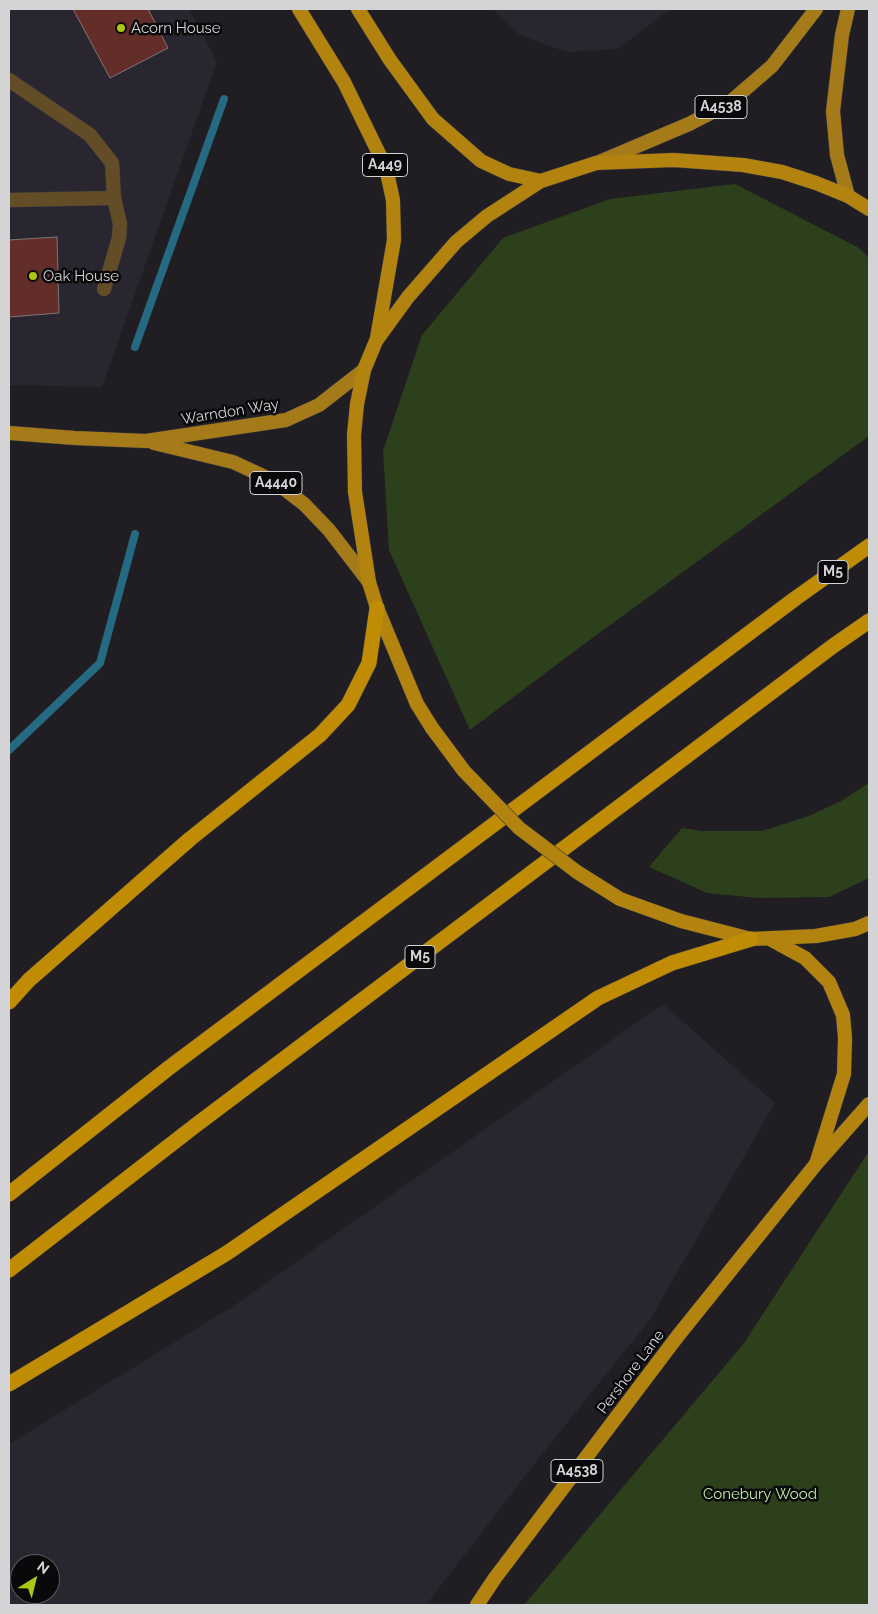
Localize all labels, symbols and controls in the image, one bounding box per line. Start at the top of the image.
place label: Acorn House [131,19,221,37]
marker: Acorn House [115,22,127,34]
road number: A4538 [695,95,747,118]
road number: A449 [362,154,408,176]
place label: Oak House [43,267,119,285]
marker: Oak House [27,270,39,282]
street label: Warndon Way [180,395,280,429]
road number: A4440 [250,472,302,494]
road number: M5 [818,560,848,584]
road number: M5 [405,946,435,969]
street label: Pershore Lane [594,1327,668,1417]
road number: A4538 [551,1460,603,1482]
park label: Conebury Wood [703,1485,817,1503]
north arrow [10,1554,60,1604]
text: N [34,1558,52,1577]

